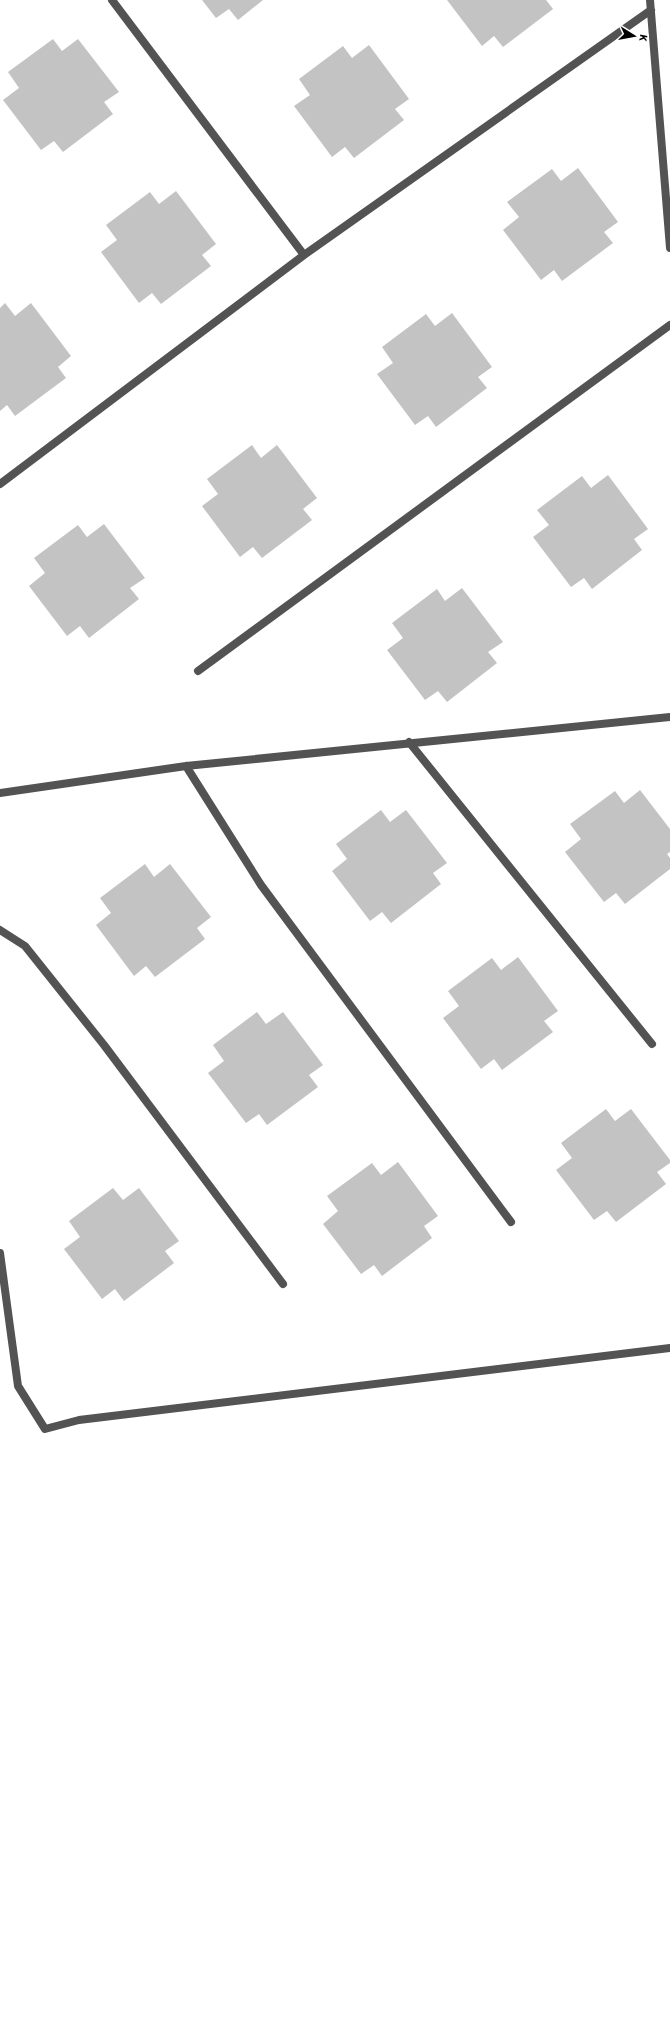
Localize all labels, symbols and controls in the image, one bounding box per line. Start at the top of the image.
north arrow [614,16,654,56]
text: K [635,33,651,43]

